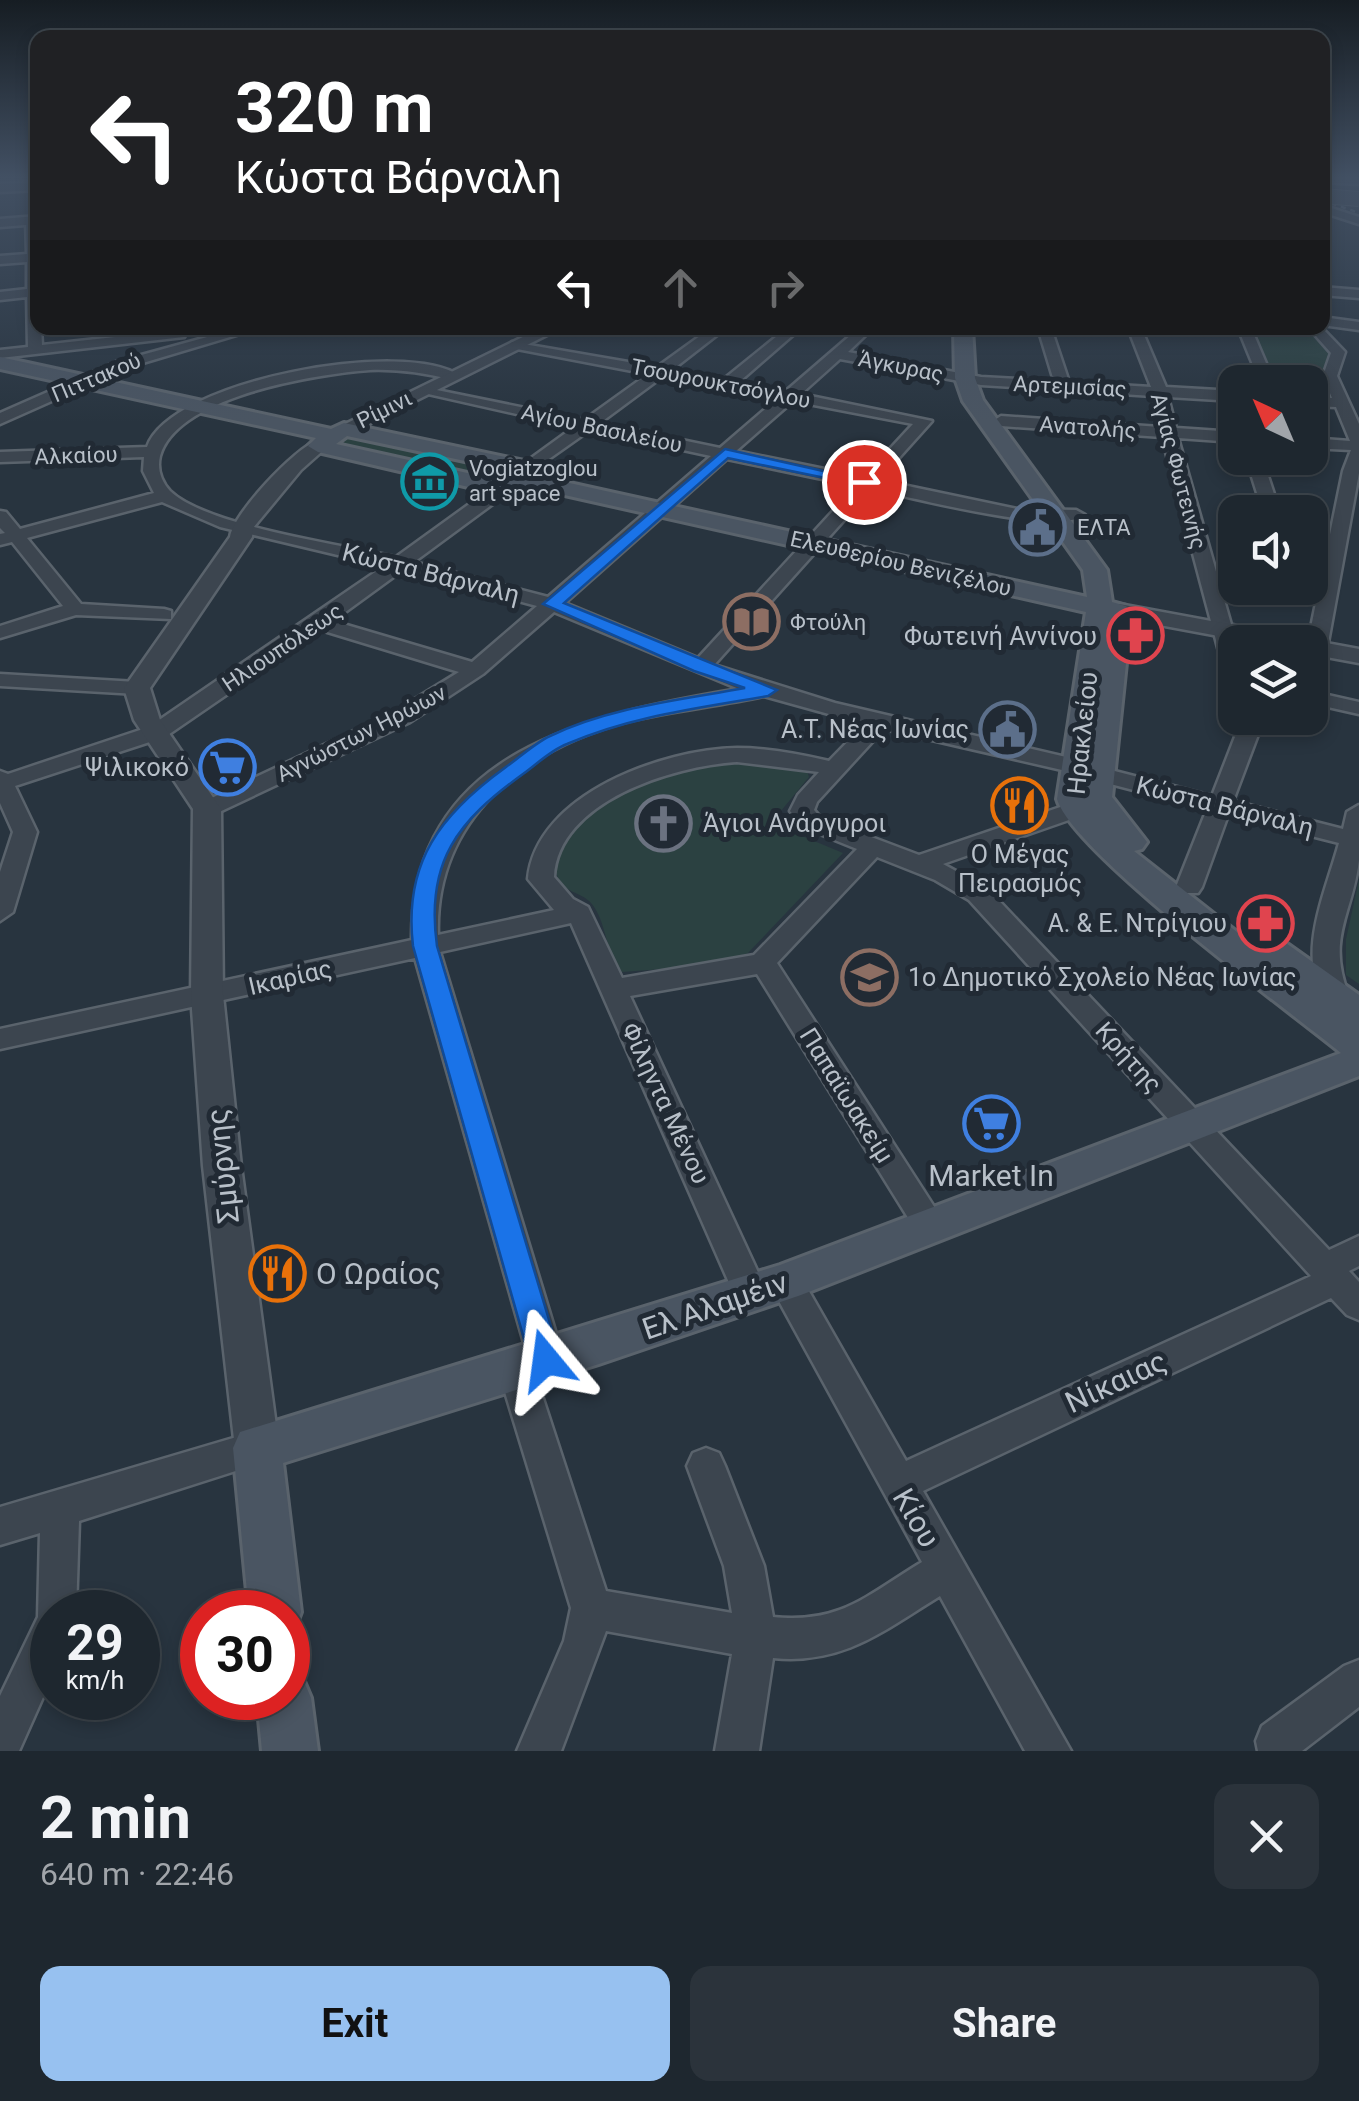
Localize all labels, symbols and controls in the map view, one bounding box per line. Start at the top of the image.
text: 320 m [235,67,434,149]
icon: left [70,70,200,200]
text: Κώστα Βάρναλη [235,151,562,204]
icon: left [548,260,603,315]
icon: ahead [653,260,708,315]
icon: right [758,260,813,315]
street label: Άγκυρας [856,346,945,387]
street label: Πιττακού [48,348,144,407]
street label: Τσουρουκτσόγλου [629,354,813,413]
north arrow [1218,365,1328,475]
map controls [1218,365,1328,735]
street label: Αρτεμισίας [1013,371,1127,402]
street label: Ρίμινι [353,385,416,433]
street label: Αγίας Φωτεινής [1146,390,1211,552]
street label: Αγίου Βασιλείου [519,399,685,458]
street label: Ανατολής [1039,412,1137,443]
pin [822,440,907,525]
street label: Αλκαίου [34,442,118,469]
museum icon: Vogiatzoglou art space [400,451,460,511]
icon: arrive [837,455,892,510]
place label: Vogiatzoglou art space [469,456,598,506]
button: sound [1218,495,1328,605]
public building icon: ΕΛΤΑ [1008,497,1068,557]
place label: ΕΛΤΑ [1077,515,1131,540]
street label: Ελευθερίου Βενιζέλου [788,526,1014,601]
street label: Κώστα Βάρναλη [339,537,523,610]
library icon: Φτούλη [721,592,781,652]
street label: Ηλιουπόλεως [218,598,347,697]
pharmacy icon: Φωτεινή Αννίνου [1106,606,1166,666]
place label: Φτούλη [790,610,866,635]
place label: Φωτεινή Αννίνου [904,622,1097,651]
button: layers [1218,625,1328,735]
street label: Ηρακλείου [1062,670,1103,796]
street label: Αγνώστων Ηρώων [272,680,450,787]
public building icon: Α.Τ. Νέας Ιωνίας [978,699,1038,759]
place label: Α.Τ. Νέας Ιωνίας [781,715,969,744]
supermarket icon: Ψιλικοκό [198,737,258,797]
place label: Ψιλικοκό [85,753,189,782]
street label: Κώστα Βάρναλη [1133,770,1317,843]
restaurant icon: Ο Μέγας Πειρασμός [990,775,1050,835]
church icon: Άγιοι Ανάργυροι [634,793,694,853]
place label: Άγιοι Ανάργυροι [703,809,886,838]
place label: Ο Μέγας Πειρασμός [958,840,1082,898]
pharmacy icon: Α. & Ε. Ντρίγιου [1236,893,1296,953]
place label: Α. & Ε. Ντρίγιου [1047,909,1227,938]
school or university icon: 1ο Δημοτικό Σχολείο Νέας Ιωνίας [839,947,899,1007]
street label: Ικαρίας [246,954,335,1001]
place label: 1ο Δημοτικό Σχολείο Νέας Ιωνίας [908,963,1296,992]
street label: Κρήτης [1090,1016,1168,1099]
street label: Φίληντα Μένου [616,1018,716,1188]
street label: Παπαϊωακείμ [794,1022,900,1168]
supermarket icon: Market In [961,1093,1021,1153]
street label: Σμύρνης [199,1107,246,1225]
place label: Market In [928,1158,1054,1193]
restaurant icon: Ο Ωραίος [247,1244,307,1304]
place label: Ο Ωραίος [316,1256,441,1291]
street label: Ελ Αλαμέιν [638,1264,792,1347]
position arrow [494,1308,598,1412]
street label: Νίκαιας [1060,1343,1172,1420]
street label: Κίου [886,1482,947,1553]
speed limit sign: 30 [180,1590,310,1720]
text: 29 [66,1614,124,1672]
text: km/h [66,1666,124,1695]
text: 2 min [40,1782,191,1853]
button: close [1214,1784,1319,1889]
text: 640 m · 22:46 [40,1855,234,1893]
button: Exit [40,1966,670,2081]
button: Share [690,1966,1319,2081]

